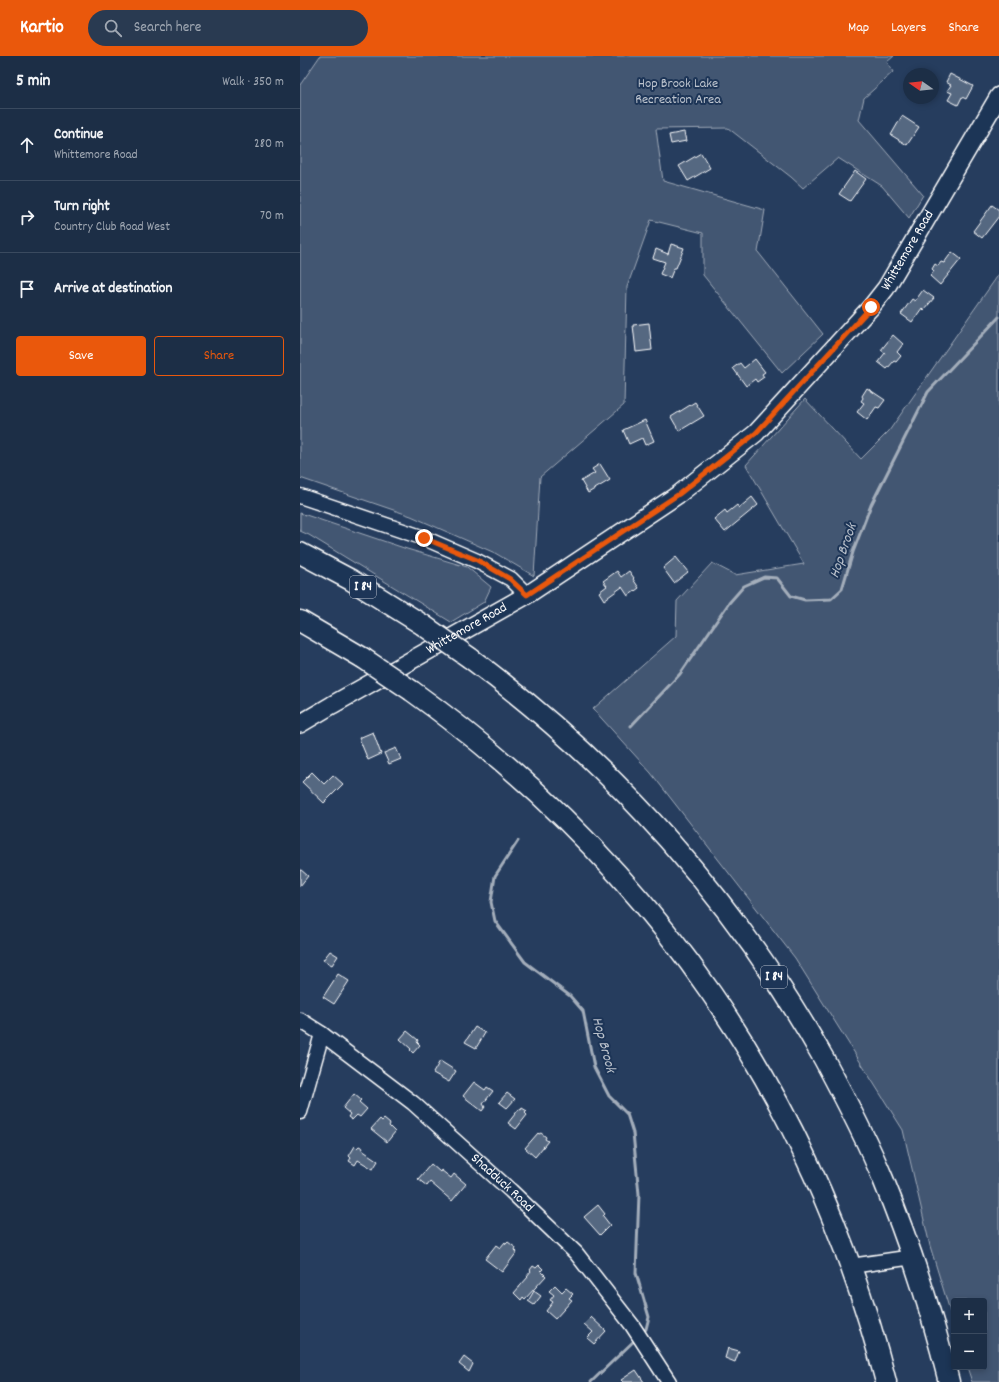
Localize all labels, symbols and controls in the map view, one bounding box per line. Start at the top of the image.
search box [88,10,368,46]
text: Kartio [20,15,64,42]
icon: search [102,17,124,39]
text: Search here [134,17,201,39]
text: Map [848,18,869,38]
text: Layers [891,18,926,38]
text: Share [948,18,979,38]
north arrow [903,68,939,104]
text: 5 min [16,70,50,94]
text: Walk · 350 m [222,73,284,92]
park label: Hop Brook Lake Recreation Area [635,74,721,110]
text: Continue [54,124,103,146]
icon: ahead [16,134,38,156]
text: 280 m [254,135,284,154]
text: Whittemore Road [54,146,138,165]
text: Turn right [54,196,110,218]
icon: right [16,206,38,228]
text: 70 m [260,207,284,226]
street label: Whittemore Road [876,207,939,295]
text: Country Club Road West [54,218,170,237]
icon: arrive [16,278,38,300]
text: Arrive at destination [54,278,172,300]
route start [862,298,880,316]
button: Save [16,336,146,376]
button: Share [154,336,284,376]
water label: Hop Brook [824,519,864,581]
route end [415,529,433,547]
road number: I 84 [350,576,376,598]
street label: Whittemore Road [423,598,511,660]
road number: I 84 [761,966,787,988]
water label: Hop Brook [585,1015,621,1077]
street label: Shadduck Road [466,1149,538,1217]
map controls [951,1298,987,1370]
button: + [951,1298,987,1334]
button: − [951,1334,987,1370]

